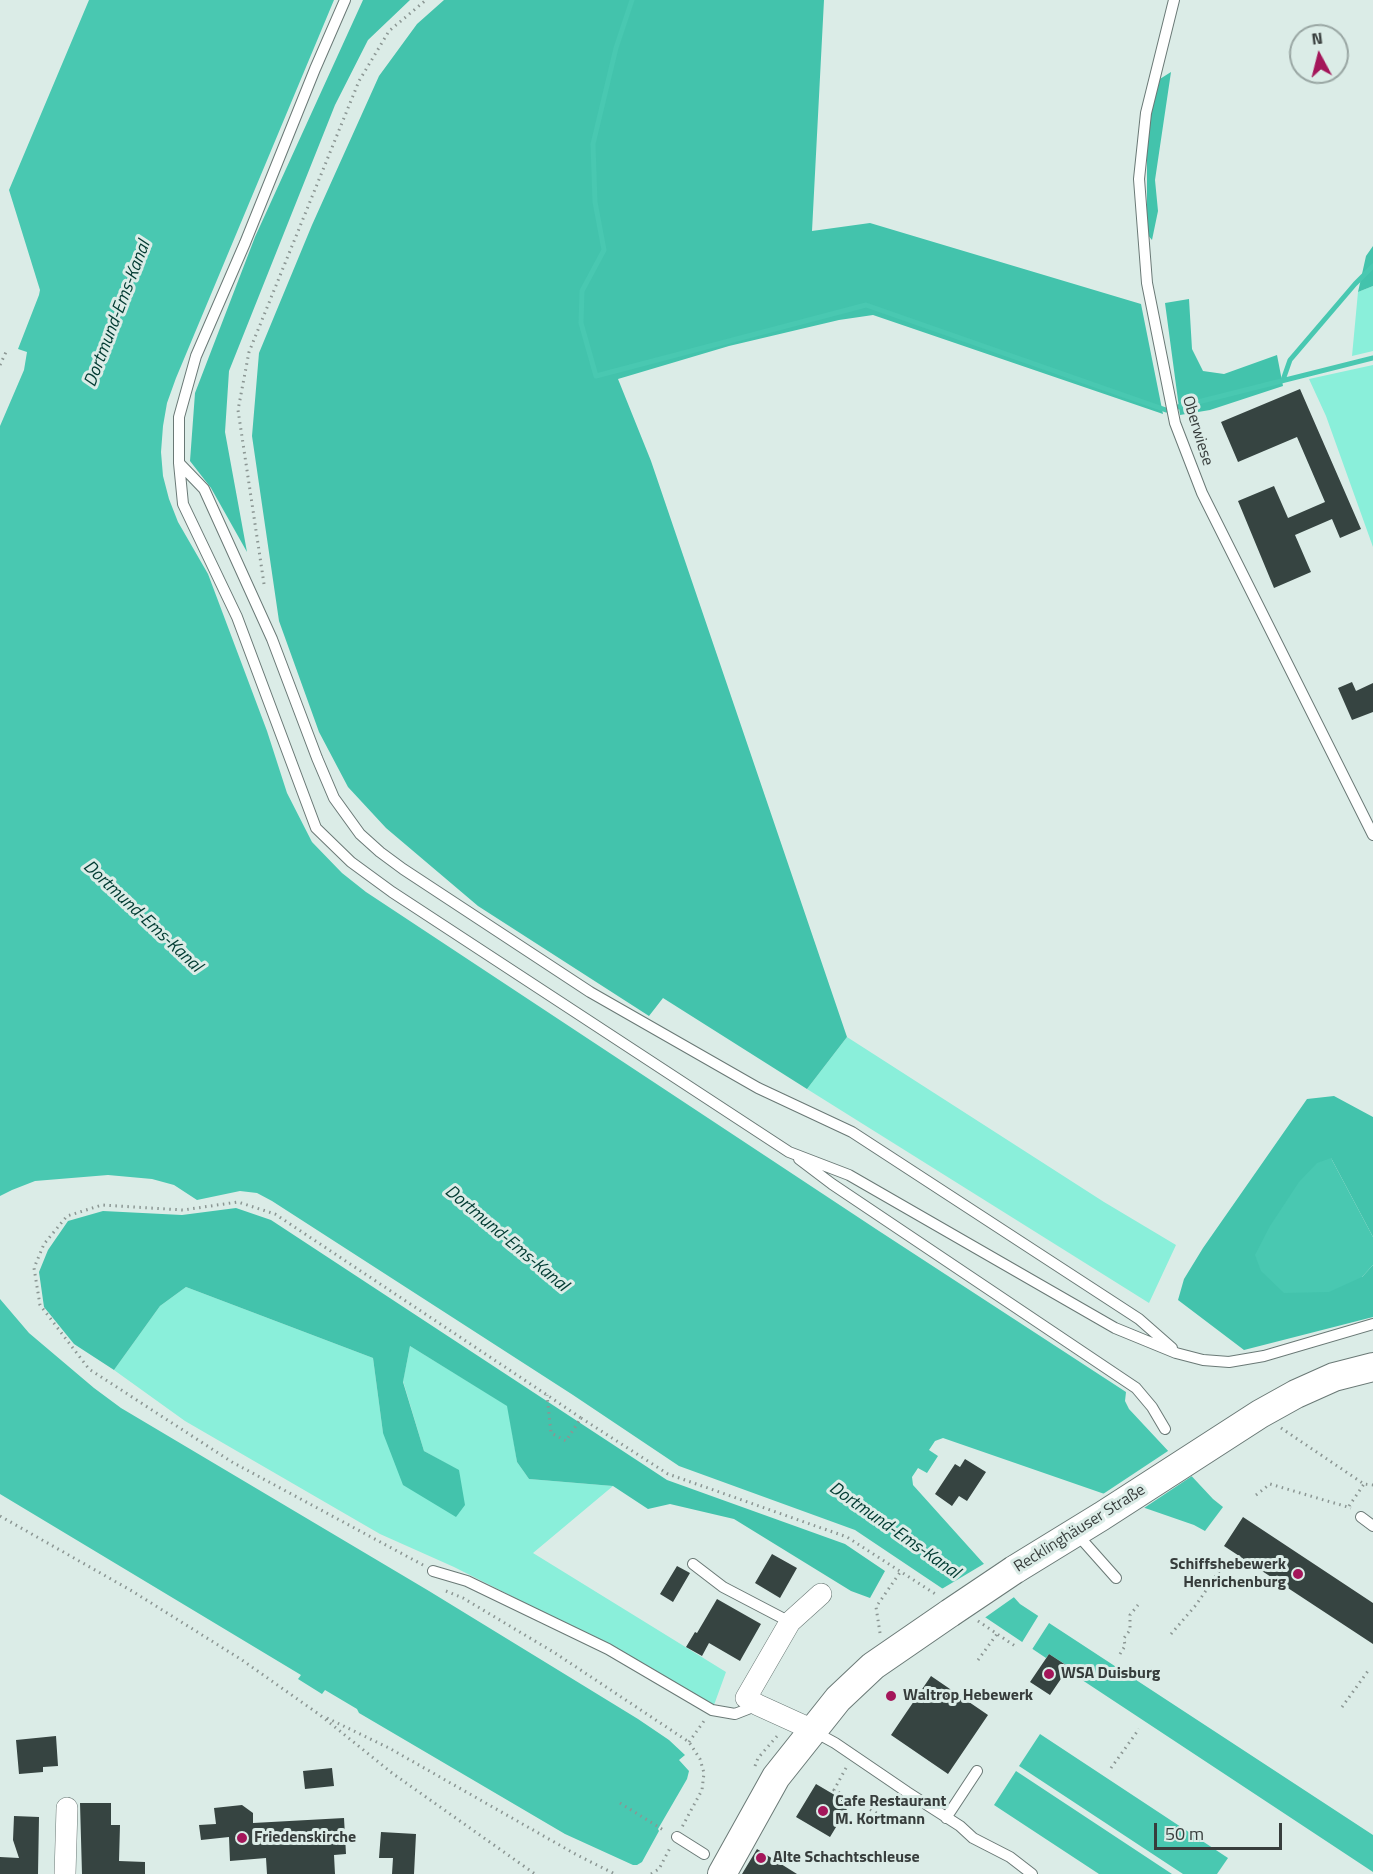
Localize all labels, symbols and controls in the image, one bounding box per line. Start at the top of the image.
north arrow [1289,24,1349,84]
text: N [1310,26,1324,51]
water label: Dortmund-Ems-Kanal [80,238,156,390]
street label: Oberwiese [1177,394,1217,468]
water label: Dortmund-Ems-Kanal [78,856,206,978]
water label: Dortmund-Ems-Kanal [440,1181,572,1297]
water label: Dortmund-Ems-Kanal [825,1478,963,1584]
street label: Recklinghäuser Straße [1011,1481,1149,1577]
place label: Schiffshebewerk Henrichenburg [1170,1555,1286,1593]
marker: Schiffshebewerk Henrichenburg [1291,1567,1305,1581]
place label: WSA Duisburg [1061,1664,1160,1684]
marker: WSA Duisburg [1042,1667,1056,1681]
place label: Waltrop Hebewerk [903,1686,1033,1706]
marker: Waltrop Hebewerk [884,1689,898,1703]
place label: Cafe Restaurant M. Kortmann [835,1792,946,1830]
marker: Cafe Restaurant M. Kortmann [816,1804,830,1818]
scale bar [1157,1811,1284,1849]
text: 50 m [1165,1820,1204,1847]
place label: Friedenskirche [254,1828,356,1848]
marker: Friedenskirche [235,1831,249,1845]
place label: Alte Schachtschleuse [773,1848,920,1868]
marker: Alte Schachtschleuse [754,1851,768,1865]

